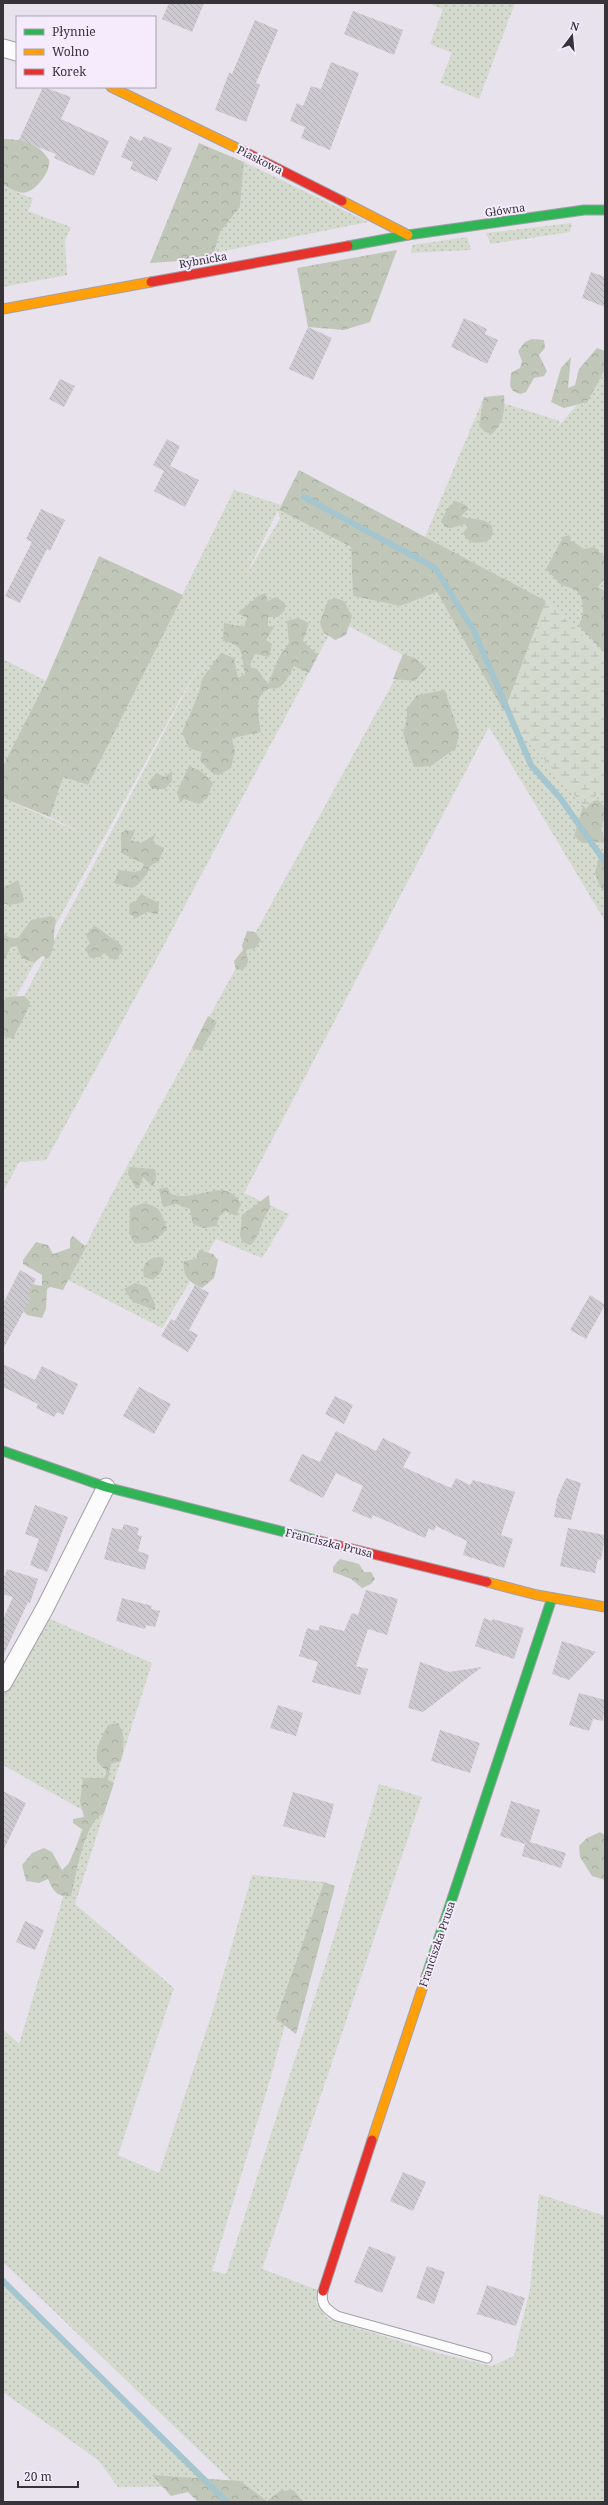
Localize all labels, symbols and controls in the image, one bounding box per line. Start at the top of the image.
legend [16,16,156,88]
north arrow [552,16,592,56]
text: N [569,18,581,34]
text: Płynnie [52,23,96,40]
text: Wolno [52,43,89,60]
text: Korek [52,63,87,80]
street label: Piaskowa [235,142,286,177]
street label: Główna [484,199,526,220]
street label: Rybnicka [178,248,228,271]
street label: Franciszka Prusa [284,1524,374,1561]
street label: Franciszka Prusa [415,1899,458,1989]
scale bar [18,2463,78,2489]
text: 20 m [24,2468,52,2485]

